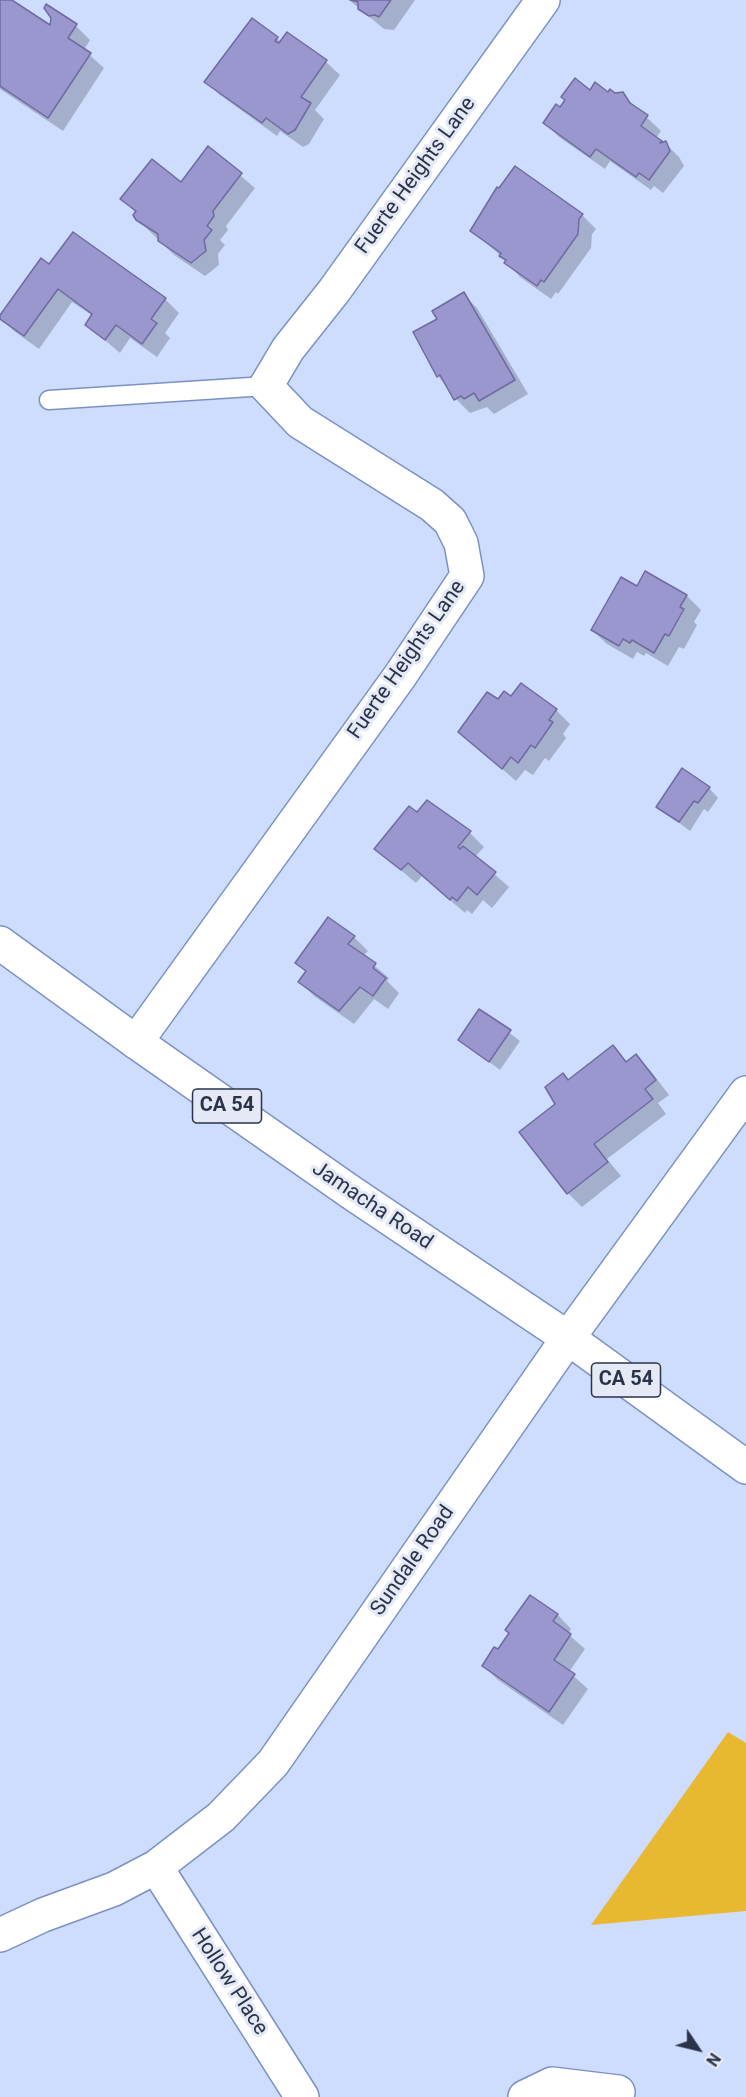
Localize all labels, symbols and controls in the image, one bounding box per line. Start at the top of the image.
street label: Fuerte Heights Lane [351,93,481,259]
street label: Fuerte Heights Lane [343,576,471,744]
road number: CA 54 [192,1089,262,1123]
street label: Jamacha Road [307,1156,437,1256]
road number: CA 54 [592,1363,660,1397]
street label: Sundale Road [366,1501,460,1621]
street label: Hollow Place [185,1924,273,2040]
north arrow [668,2019,728,2079]
text: N [702,2050,724,2070]

